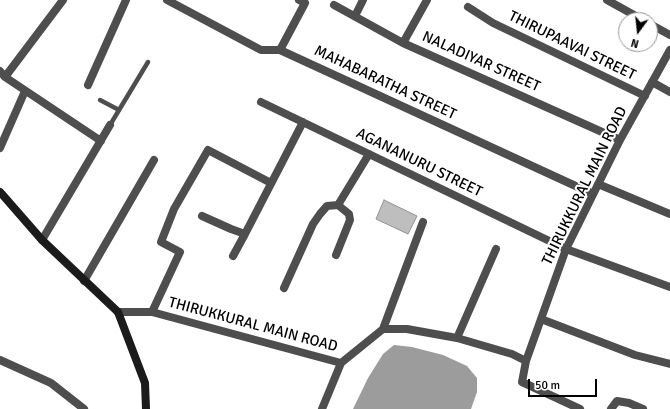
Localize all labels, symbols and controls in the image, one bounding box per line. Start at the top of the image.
street label: THIRUPAAVAI STREET [505,7,639,85]
north arrow [618,12,658,52]
street label: NALADIYAR STREET [419,28,543,96]
text: N [630,36,640,50]
street label: MAHABARATHA STREET [311,42,459,124]
street label: THIRUKKURAL MAIN ROAD [539,104,631,268]
street label: AGANANURU STREET [353,125,485,201]
street label: THIRUKKURAL MAIN ROAD [167,294,339,356]
scale bar [530,371,599,397]
text: 50 m [535,378,560,393]

